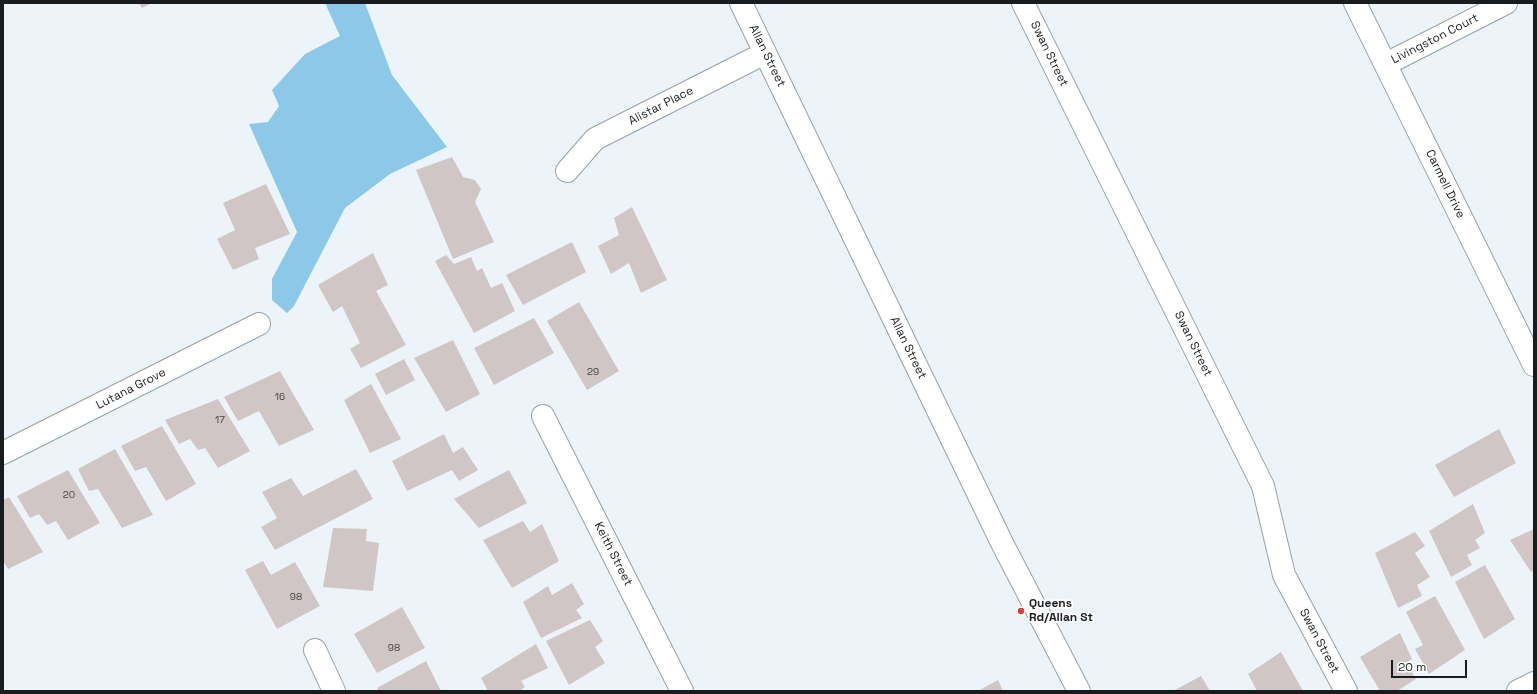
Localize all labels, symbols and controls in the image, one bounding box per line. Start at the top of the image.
street label: Livingston Court [1389,11,1481,67]
street label: Swan Street [1027,19,1071,89]
street label: Allan Street [746,23,788,89]
street label: Alistar Place [626,84,696,128]
street label: Carmell Drive [1422,147,1468,221]
street label: Swan Street [1171,309,1215,379]
street label: Allan Street [887,315,929,381]
street label: Lutana Grove [94,365,168,413]
house number: 29 [587,366,599,378]
house number: 16 [275,391,285,403]
house number: 17 [215,414,225,426]
house number: 20 [63,489,75,501]
street label: Keith Street [591,520,635,588]
house number: 98 [290,591,302,603]
place label: Queens Rd/Allan St [1029,597,1093,625]
marker: Queens Rd/Allan St [1016,606,1026,616]
street label: Swan Street [1296,606,1342,676]
house number: 98 [388,642,400,654]
scale bar [1393,652,1469,678]
text: 20 m [1398,659,1426,675]

